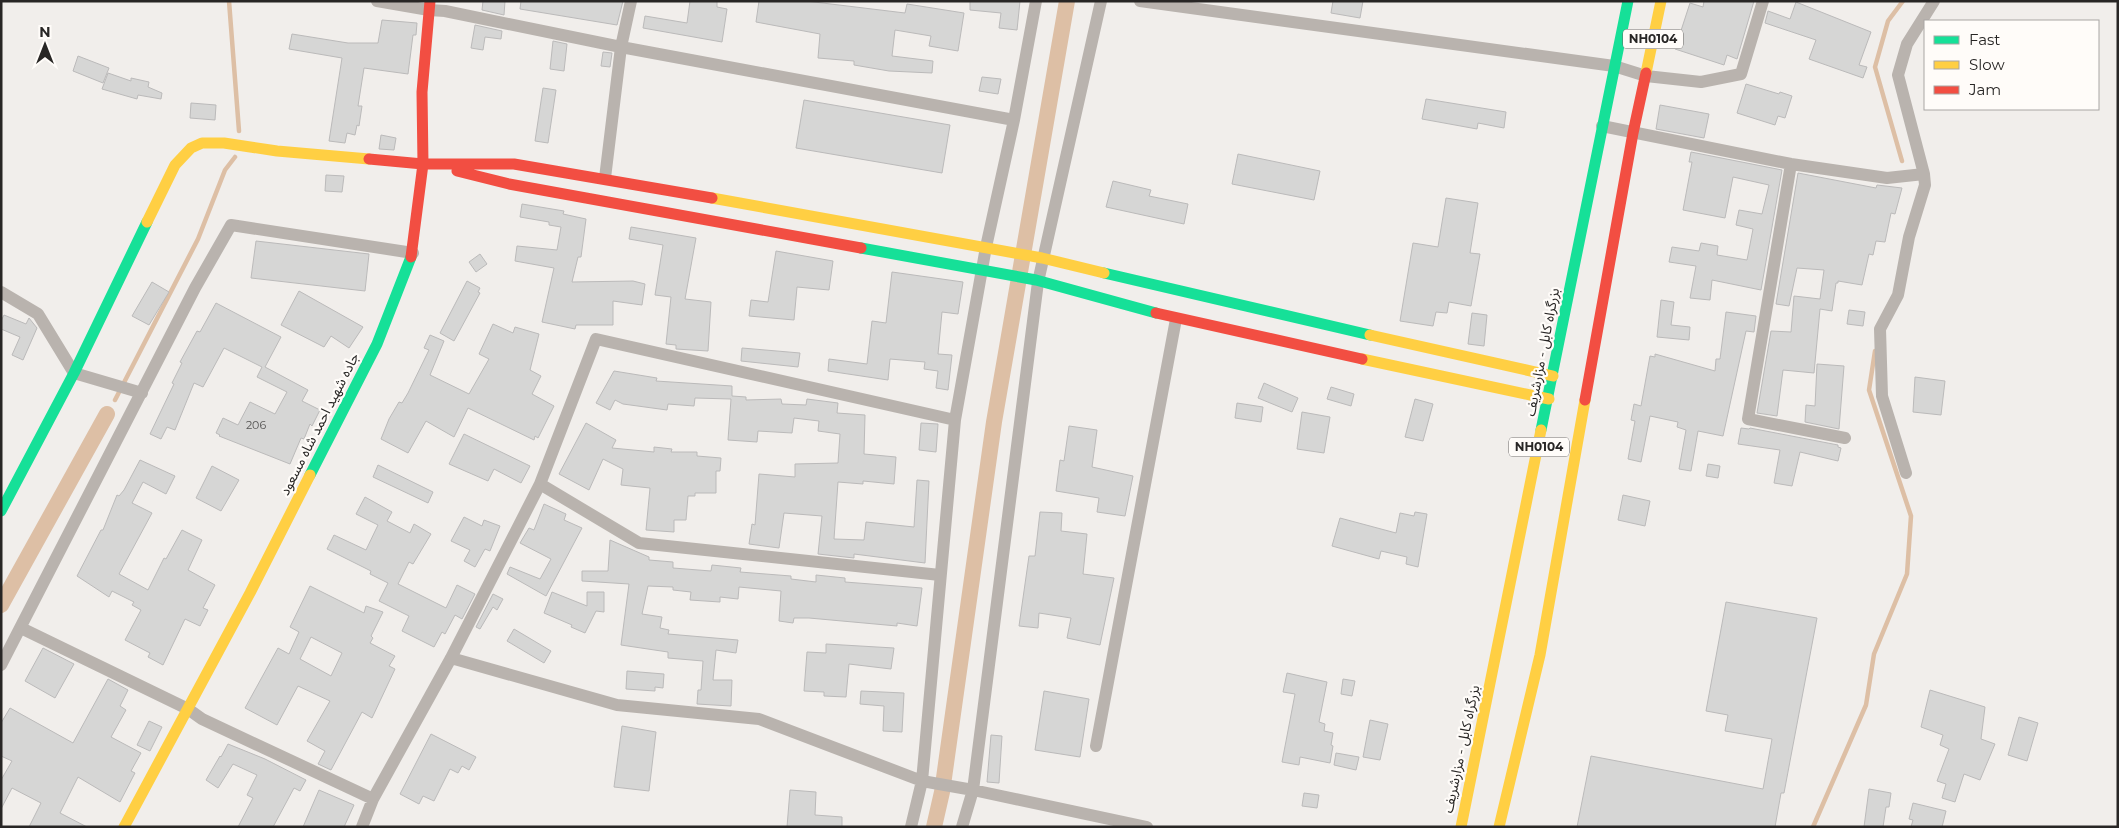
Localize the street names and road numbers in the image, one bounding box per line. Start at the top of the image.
road number: NH0104 [1623,30,1683,48]
street label: بزرگراه کابل - مزارشریف [1521,286,1563,418]
street label: جاده شهيد احمد شاه مسعود [275,350,363,498]
road number: NH0104 [1509,438,1569,457]
street label: بزرگراه کابل - مزارشریف [1439,683,1483,815]

